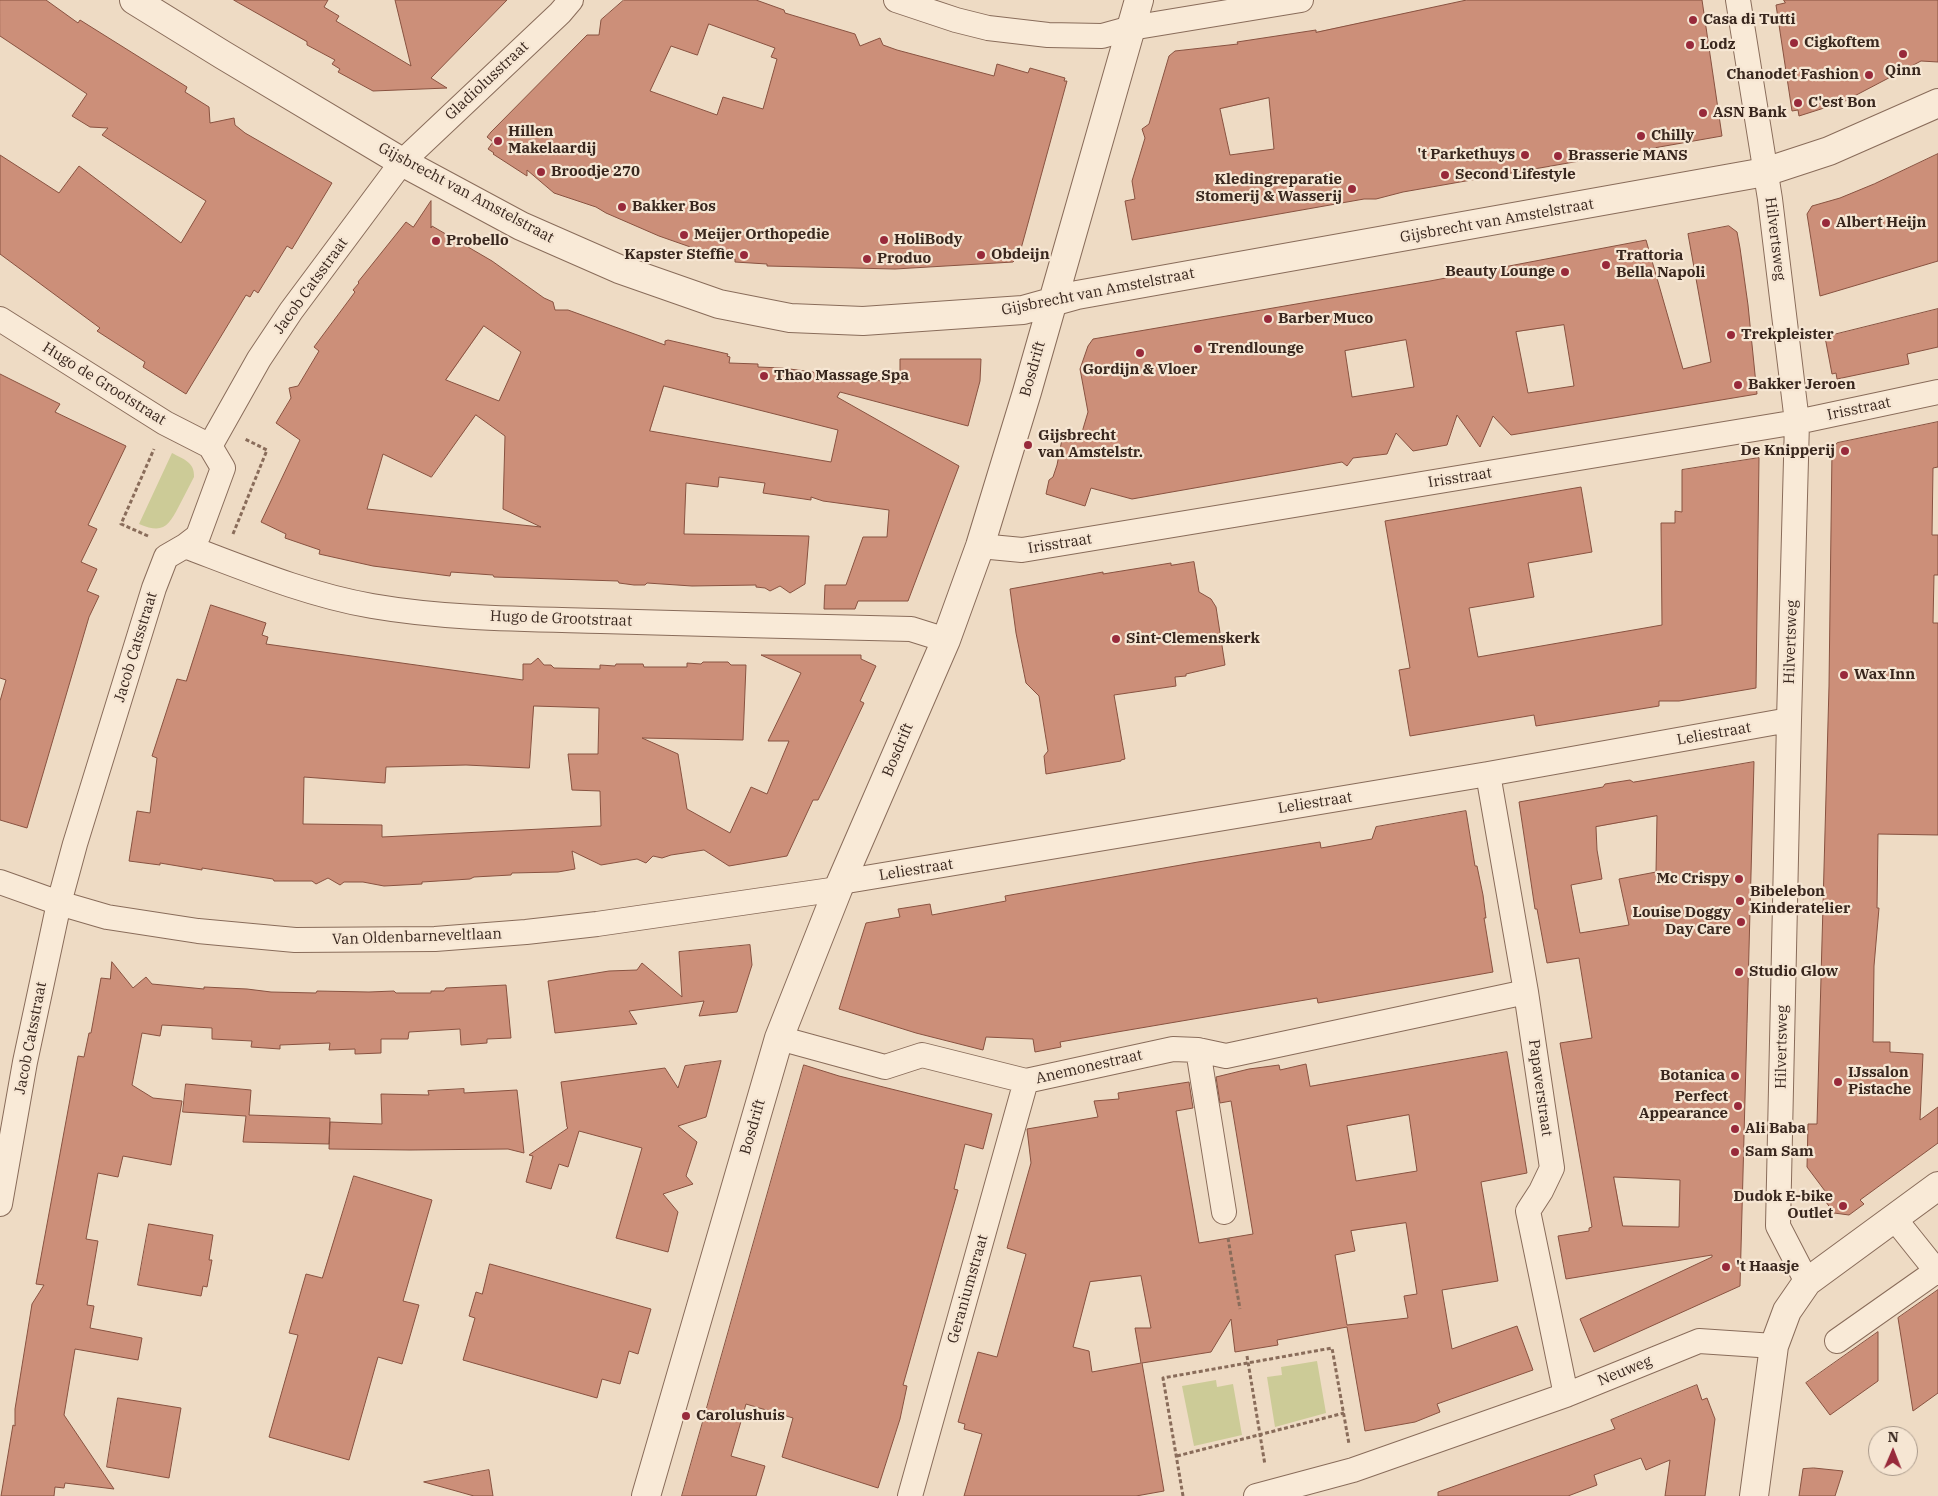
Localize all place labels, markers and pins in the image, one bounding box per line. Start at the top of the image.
place label: Casa di Tutti [1703,11,1796,29]
marker: Casa di Tutti [1687,14,1699,26]
place label: Cigkoftem [1804,34,1880,52]
place label: Lodz [1700,36,1735,54]
marker: Cigkoftem [1788,37,1800,49]
marker: Lodz [1684,39,1696,51]
marker: Qinn [1897,48,1909,60]
place label: Qinn [1885,62,1921,80]
place label: Chanodet Fashion [1726,66,1859,84]
marker: Chanodet Fashion [1863,69,1875,81]
place label: C'est Bon [1808,94,1876,112]
marker: C'est Bon [1792,97,1804,109]
place label: ASN Bank [1713,104,1787,122]
marker: ASN Bank [1697,107,1709,119]
place label: Hillen Makelaardij [508,123,596,158]
place label: Chilly [1651,127,1694,145]
marker: Chilly [1635,130,1647,142]
marker: Hillen Makelaardij [492,135,504,147]
place label: 't Parkethuys [1417,146,1515,164]
place label: Brasserie MANS [1568,147,1688,165]
marker: 't Parkethuys [1519,149,1531,161]
marker: Brasserie MANS [1552,150,1564,162]
place label: Broodje 270 [551,163,640,181]
marker: Broodje 270 [535,166,547,178]
place label: Second Lifestyle [1455,166,1576,184]
marker: Second Lifestyle [1439,169,1451,181]
place label: Kledingreparatie Stomerij & Wasserij [1196,171,1342,206]
marker: Kledingreparatie Stomerij & Wasserij [1346,183,1358,195]
place label: Bakker Bos [632,198,716,216]
marker: Bakker Bos [616,201,628,213]
place label: Albert Heijn [1836,214,1926,232]
marker: Albert Heijn [1820,217,1832,229]
place label: Meijer Orthopedie [694,226,829,244]
marker: Meijer Orthopedie [678,229,690,241]
place label: HoliBody [894,231,962,249]
place label: Probello [446,232,509,250]
marker: HoliBody [878,234,890,246]
marker: Probello [430,235,442,247]
place label: Kapster Steffie [624,246,734,264]
place label: Obdeijn [991,246,1050,264]
place label: Trattoria Bella Napoli [1616,247,1705,282]
marker: Kapster Steffie [738,249,750,261]
marker: Obdeijn [975,249,987,261]
place label: Produo [877,250,931,268]
marker: Produo [861,253,873,265]
marker: Trattoria Bella Napoli [1600,259,1612,271]
place label: Beauty Lounge [1445,263,1555,281]
marker: Beauty Lounge [1559,266,1571,278]
place label: Barber Muco [1278,310,1373,328]
marker: Barber Muco [1262,313,1274,325]
place label: Trekpleister [1741,326,1834,344]
marker: Trekpleister [1725,329,1737,341]
place label: Trendlounge [1208,340,1304,358]
marker: Trendlounge [1192,343,1204,355]
marker: Gordijn & Vloer [1134,347,1146,359]
place label: Gordijn & Vloer [1082,361,1198,379]
place label: Thao Massage Spa [774,367,909,385]
marker: Thao Massage Spa [758,370,770,382]
place label: Bakker Jeroen [1748,376,1856,394]
marker: Bakker Jeroen [1732,379,1744,391]
place label: Gijsbrecht van Amstelstr. [1038,427,1143,462]
marker: Gijsbrecht van Amstelstr. [1022,439,1034,451]
place label: De Knipperij [1741,442,1835,460]
marker: De Knipperij [1839,445,1851,457]
place label: Sint-Clemenskerk [1126,630,1260,648]
marker: Sint-Clemenskerk [1110,633,1122,645]
place label: Wax Inn [1854,666,1915,684]
marker: Wax Inn [1838,669,1850,681]
place label: Mc Crispy [1656,870,1729,888]
marker: Mc Crispy [1733,873,1745,885]
place label: Bibelebon Kinderatelier [1750,883,1850,918]
marker: Bibelebon Kinderatelier [1734,895,1746,907]
place label: Louise Doggy Day Care [1632,904,1731,939]
marker: Louise Doggy Day Care [1735,916,1747,928]
place label: Studio Glow [1749,963,1838,981]
marker: Studio Glow [1733,966,1745,978]
place label: IJssalon Pistache [1848,1064,1911,1099]
place label: Botanica [1660,1067,1725,1085]
marker: Botanica [1729,1070,1741,1082]
marker: IJssalon Pistache [1832,1076,1844,1088]
place label: Perfect Appearance [1639,1088,1728,1123]
marker: Perfect Appearance [1732,1100,1744,1112]
place label: Ali Baba [1745,1120,1806,1138]
marker: Ali Baba [1729,1123,1741,1135]
place label: Sam Sam [1745,1143,1814,1161]
marker: Sam Sam [1729,1146,1741,1158]
place label: Dudok E-bike Outlet [1733,1188,1833,1223]
marker: Dudok E-bike Outlet [1837,1200,1849,1212]
place label: 't Haasje [1736,1258,1799,1276]
marker: 't Haasje [1720,1261,1732,1273]
place label: Carolushuis [696,1407,785,1425]
marker: Carolushuis [680,1410,692,1422]

